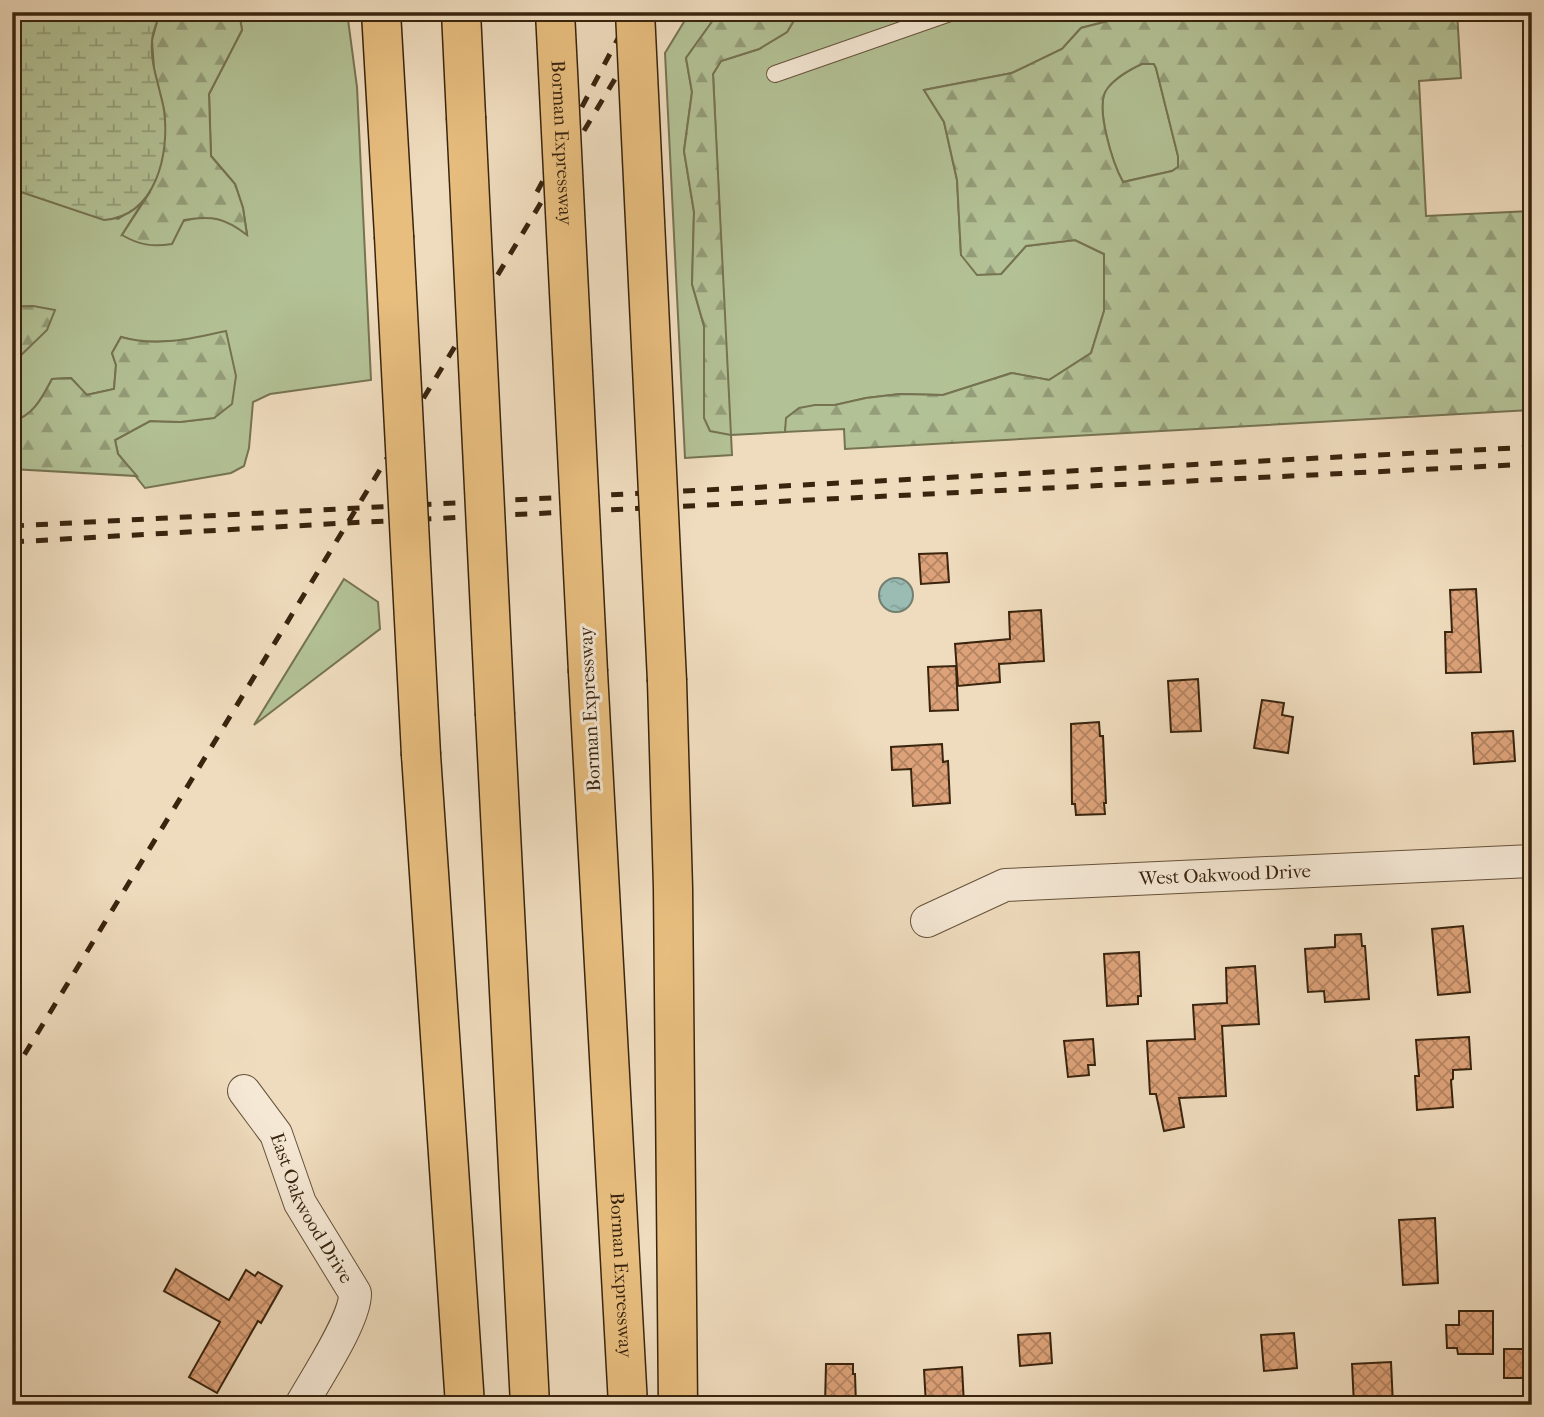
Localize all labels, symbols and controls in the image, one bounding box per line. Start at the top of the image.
street label: Borman Expressway [546,60,577,227]
street label: Borman Expressway [575,625,605,792]
street label: West Oakwood Drive [1137,860,1311,890]
street label: East Oakwood Drive [265,1130,358,1287]
street label: Borman Expressway [605,1192,636,1359]

